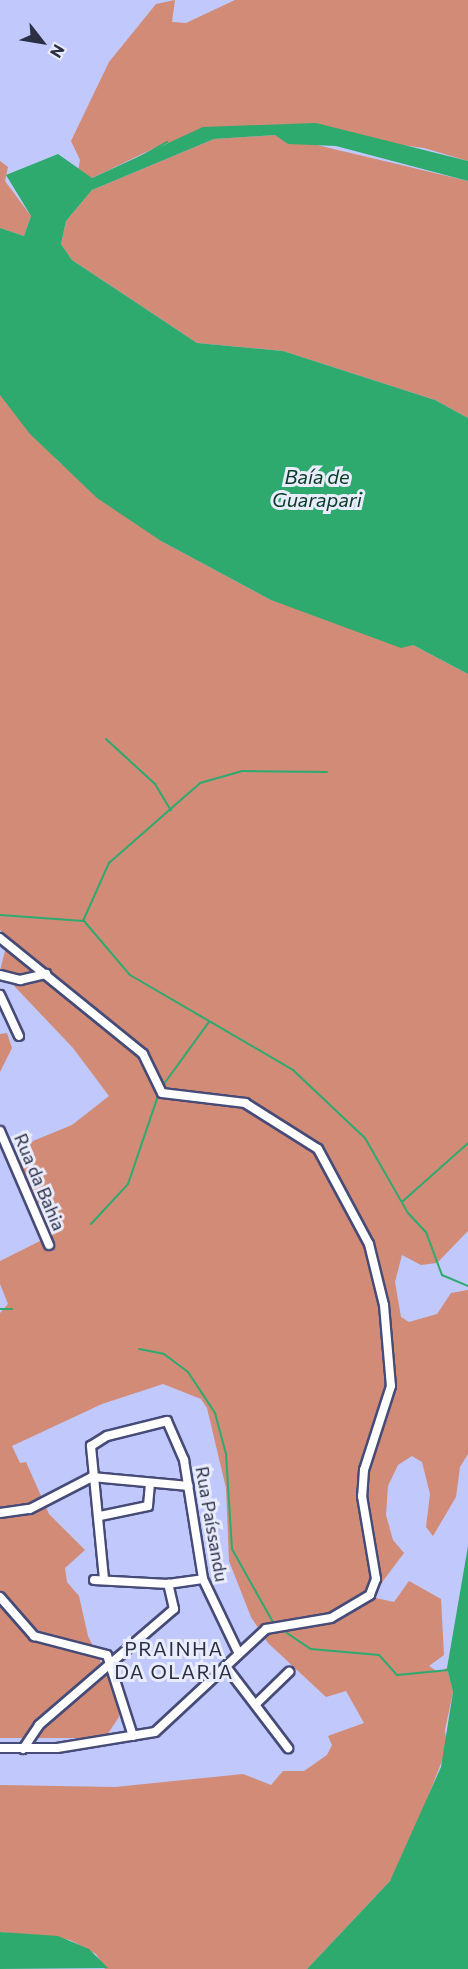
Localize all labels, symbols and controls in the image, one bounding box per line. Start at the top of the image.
north arrow [12,12,72,72]
text: N [47,41,69,62]
water label: Baía de Guarapari [272,464,362,511]
street label: Rua da Bahia [10,1130,70,1234]
street label: Rua Paíssandu [191,1465,233,1583]
district label: PRAINHA DA OLARIA [114,1636,234,1683]

